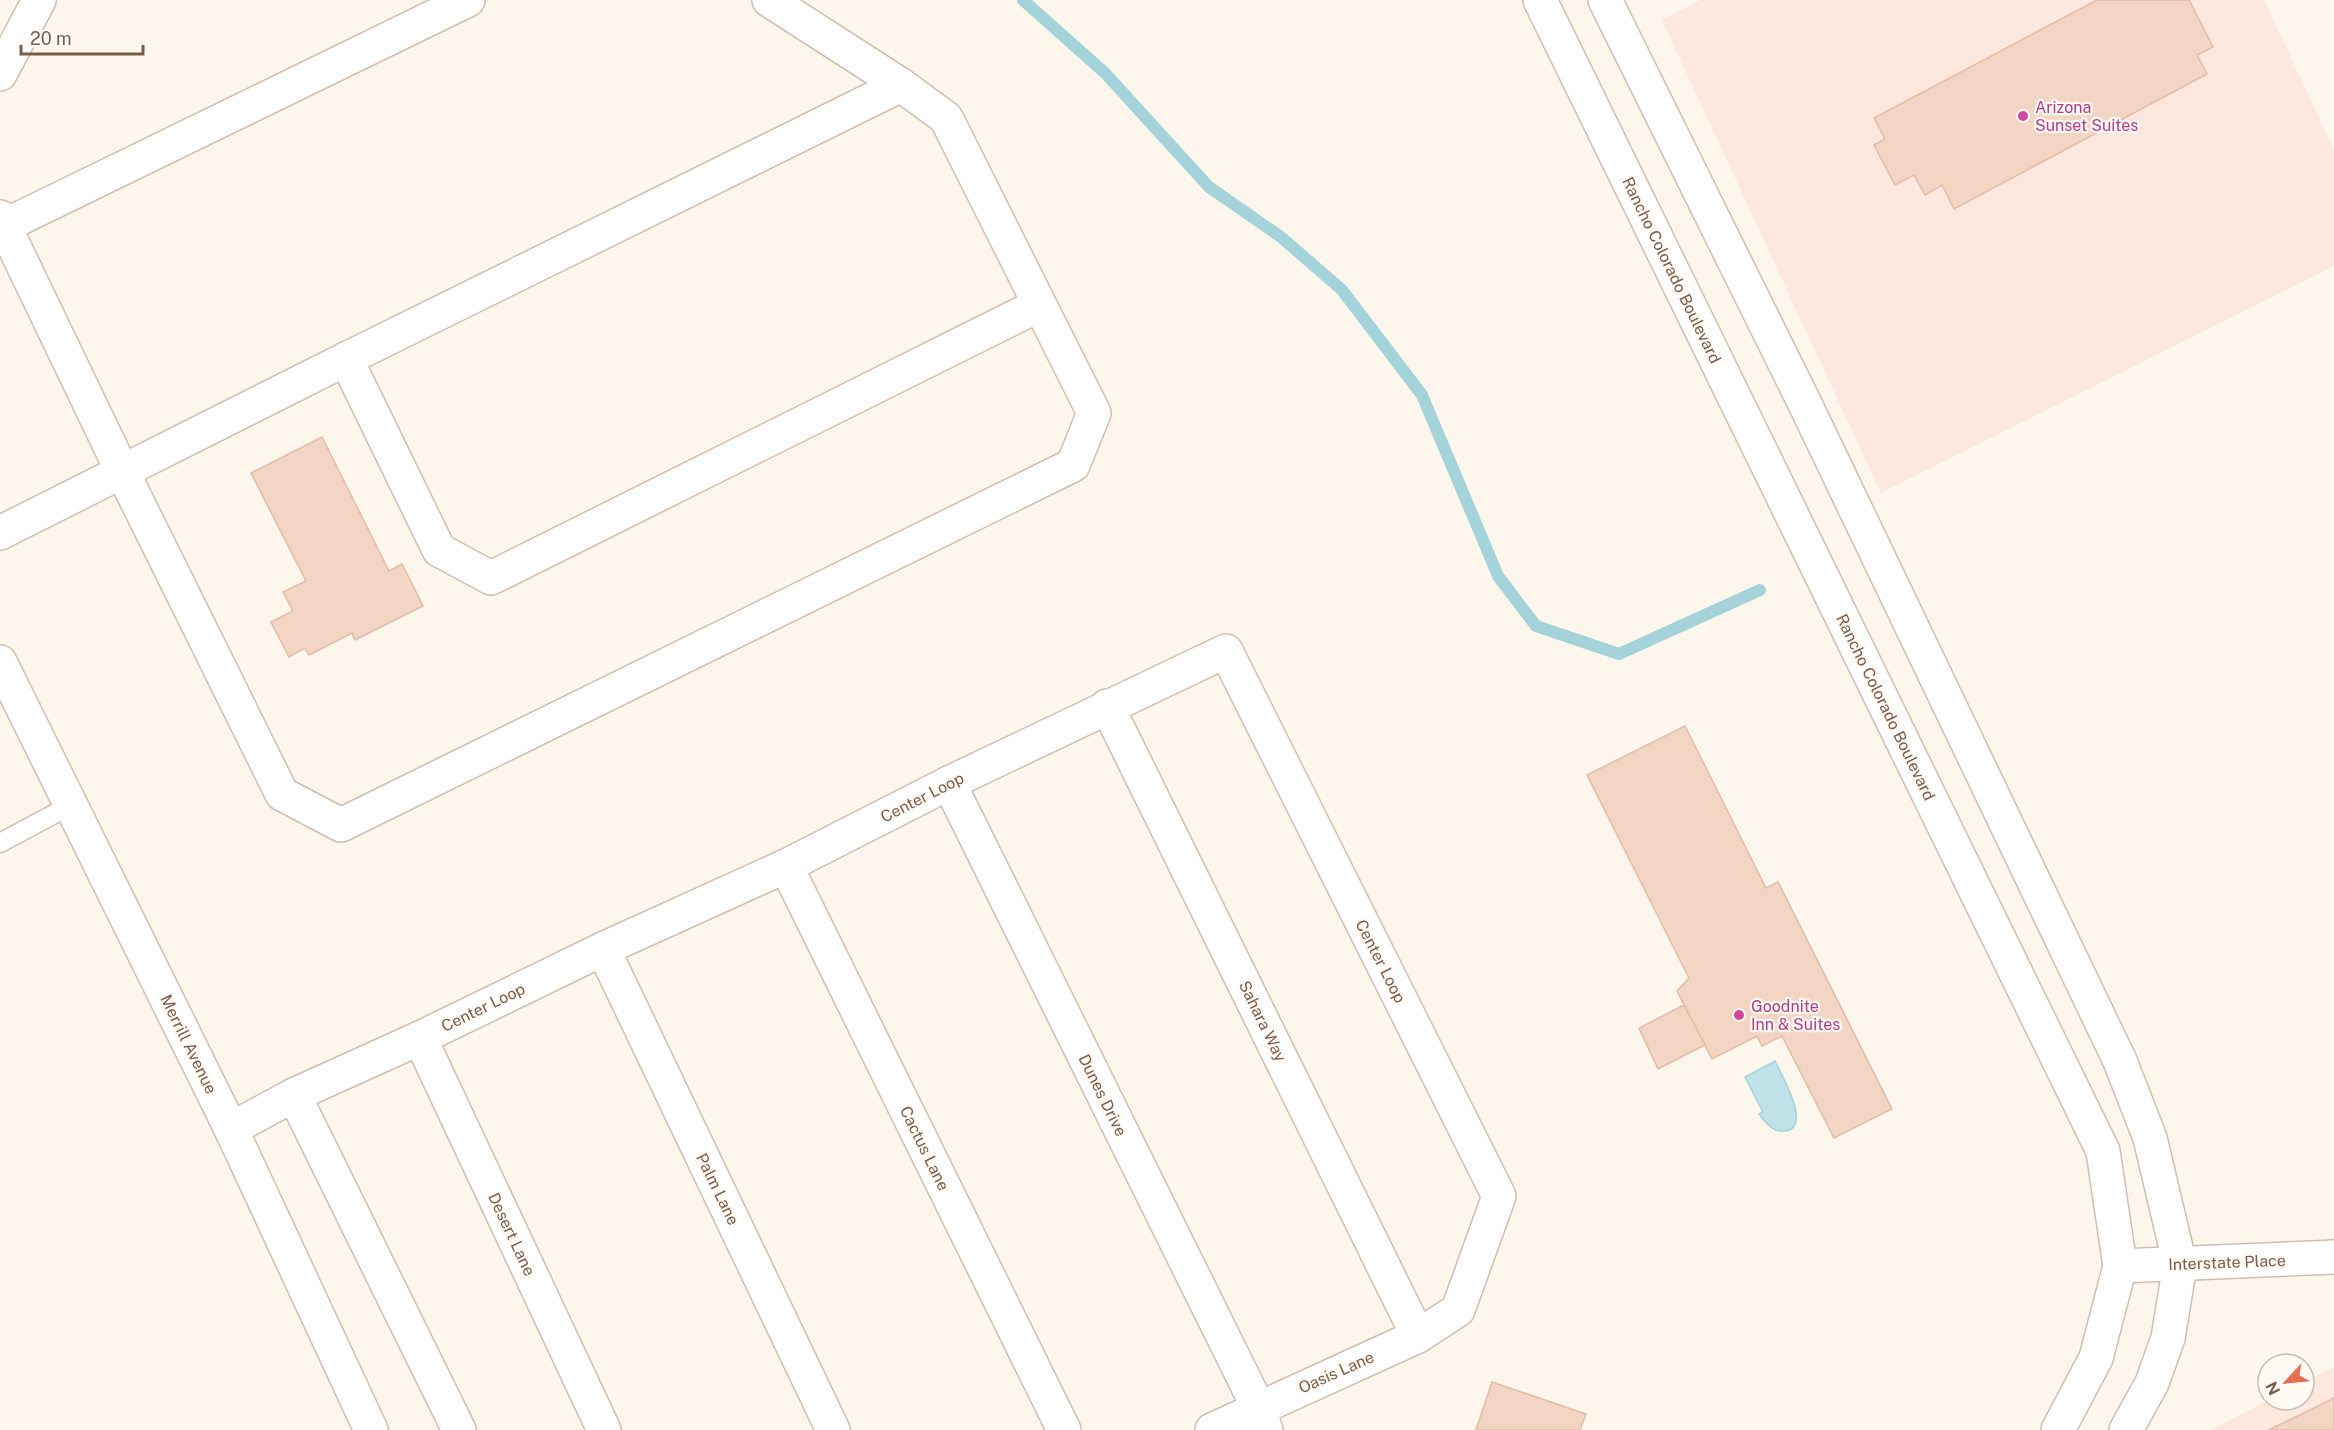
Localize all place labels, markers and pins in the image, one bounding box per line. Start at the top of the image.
place label: Arizona Sunset Suites [2035,98,2138,135]
marker: Arizona Sunset Suites [2016,109,2030,123]
place label: Goodnite Inn & Suites [1751,997,1840,1034]
marker: Goodnite Inn & Suites [1732,1008,1746,1022]

